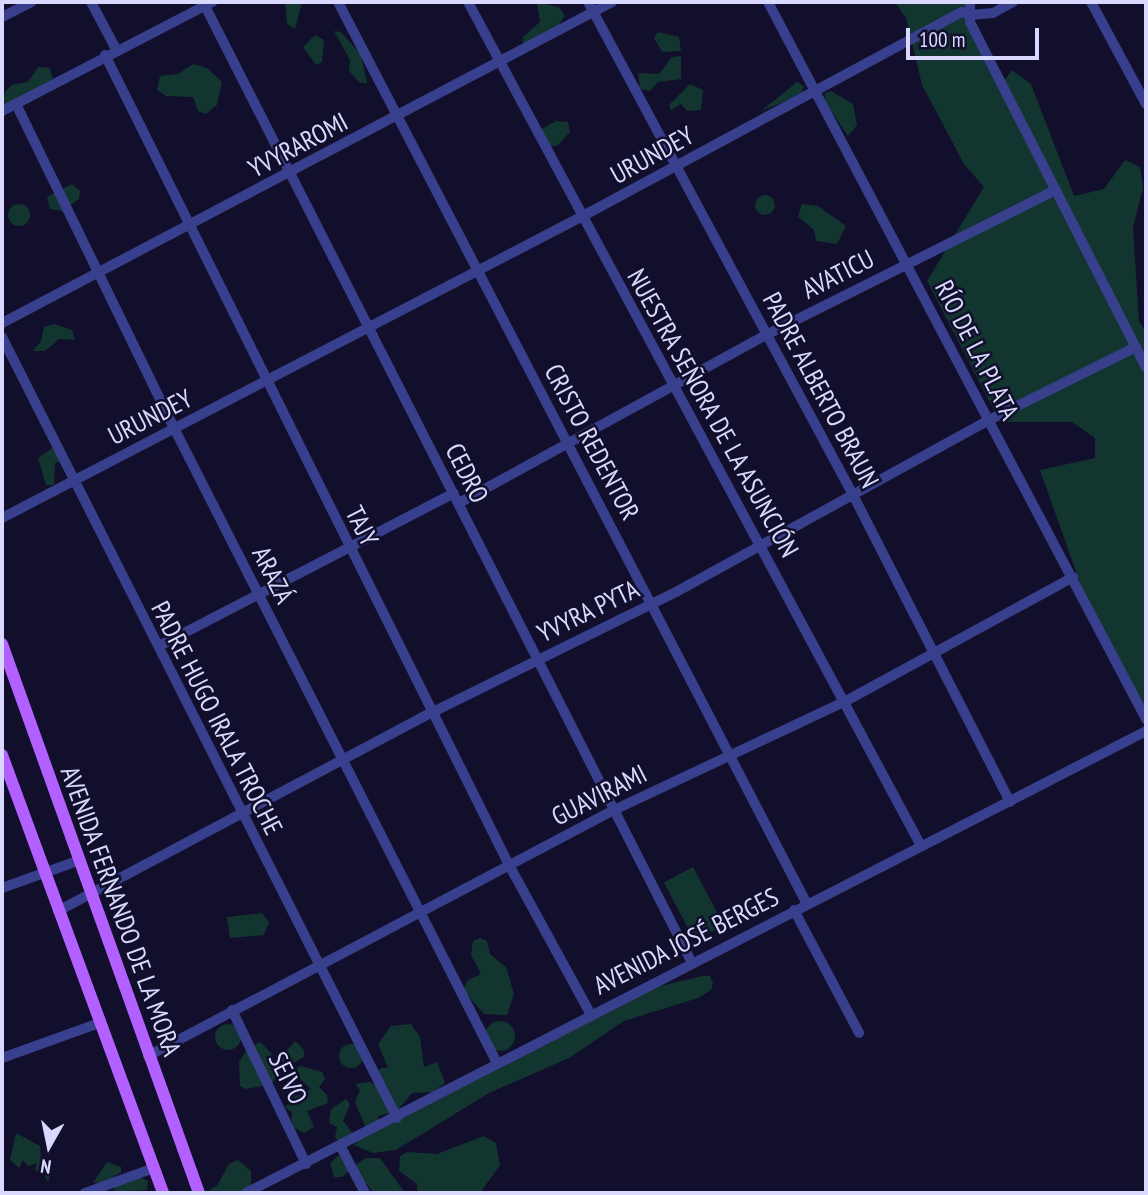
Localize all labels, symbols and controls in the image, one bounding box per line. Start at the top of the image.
scale bar [910,14,1043,58]
text: 100 m [919,26,965,53]
street label: YVYRAROMI [243,106,353,184]
street label: URUNDEY [605,119,699,191]
street label: AVATICU [797,243,879,305]
street label: NUESTRA SEÑORA DE LA ASUNCIÓN [620,262,806,564]
street label: RÍO DE LA PLATA [928,275,1026,425]
street label: PADRE ALBERTO BRAUN [756,287,886,493]
street label: CRISTO REDENTOR [538,359,646,525]
street label: URUNDEY [103,383,197,451]
street label: CEDRO [439,438,495,508]
street label: TAJY [339,501,385,551]
street label: ARAZÁ [246,541,300,609]
street label: YVYRA PYTA [532,573,644,649]
street label: PADRE HUGO IRALA TROCHE [144,595,290,841]
street label: GUAVIRAMI [546,758,652,832]
street label: AVENIDA FERNANDO DE LA MORA [54,761,188,1061]
street label: AVENIDA JOSÉ BERGES [588,881,784,1001]
street label: SEIVO [262,1047,314,1109]
north arrow [14,1111,84,1181]
text: N [39,1154,53,1179]

